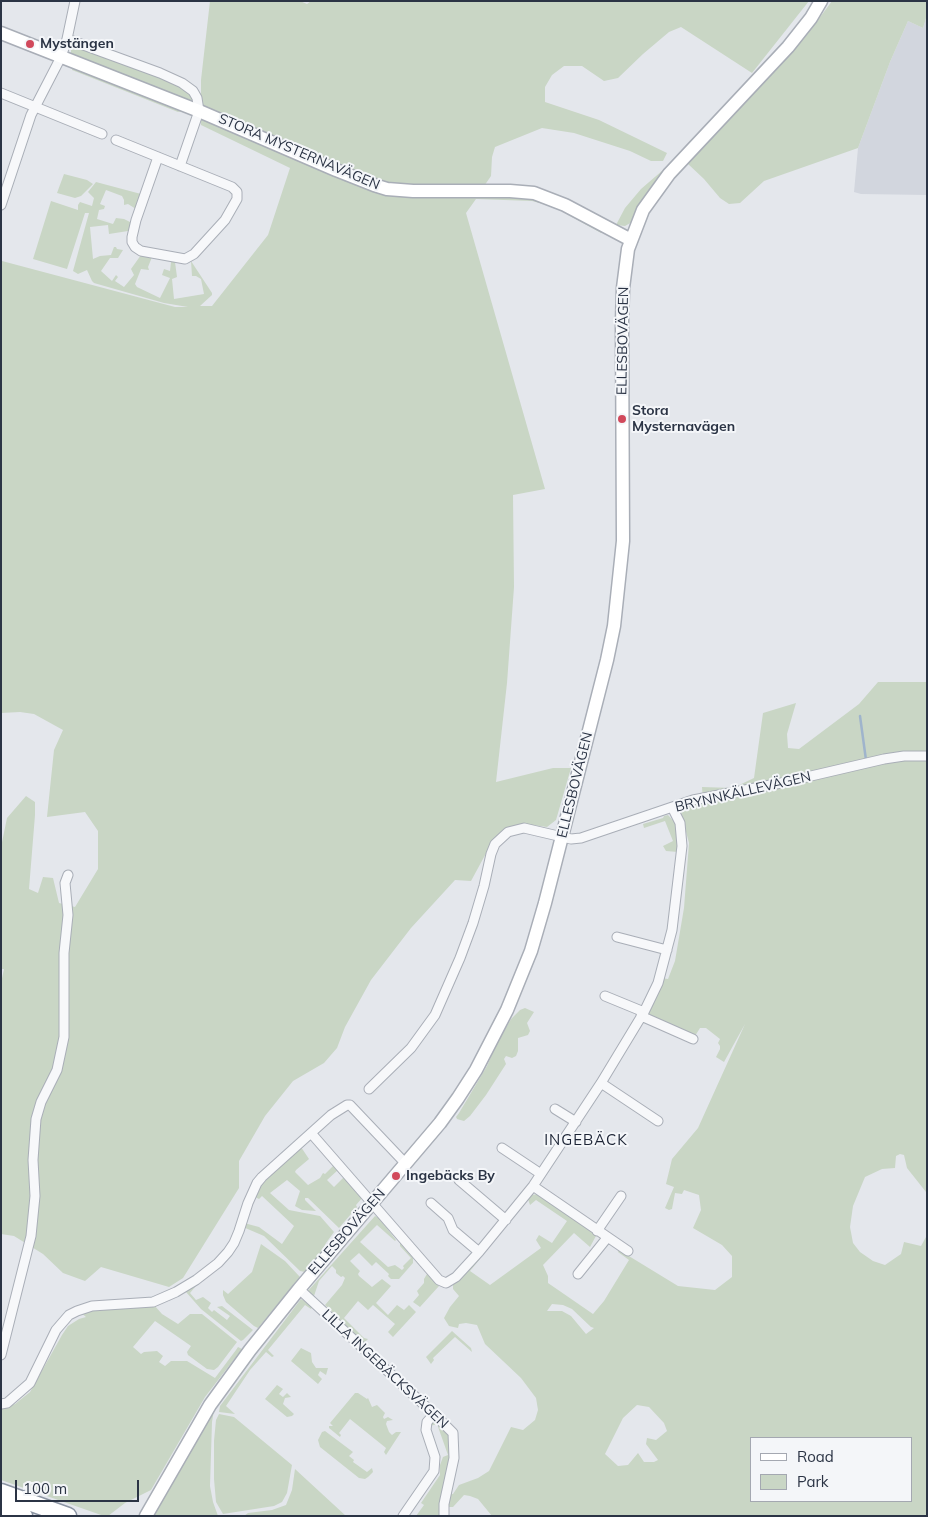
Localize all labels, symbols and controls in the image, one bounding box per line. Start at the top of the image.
place label: Mystängen [40,36,114,52]
marker: Mystängen [24,38,36,50]
street label: STORA MYSTERNAVÄGEN [216,110,382,194]
street label: ELLESBOVÄGEN [614,287,632,395]
place label: Stora Mysternavägen [632,403,735,436]
marker: Stora Mysternavägen [616,413,628,425]
street label: ELLESBOVÄGEN [554,730,596,840]
street label: BRYNNKÄLLEVÄGEN [673,768,813,816]
district label: INGEBÄCK [543,1131,629,1149]
place label: Ingebäcks By [406,1168,495,1184]
marker: Ingebäcks By [390,1170,402,1182]
street label: ELLESBOVÄGEN [305,1186,389,1278]
street label: LILLA INGEBÄCKSVÄGEN [318,1306,452,1432]
legend [750,1437,913,1502]
text: Road [797,1447,834,1466]
scale bar [18,1470,141,1502]
text: Park [797,1472,829,1491]
text: 100 m [23,1479,67,1498]

